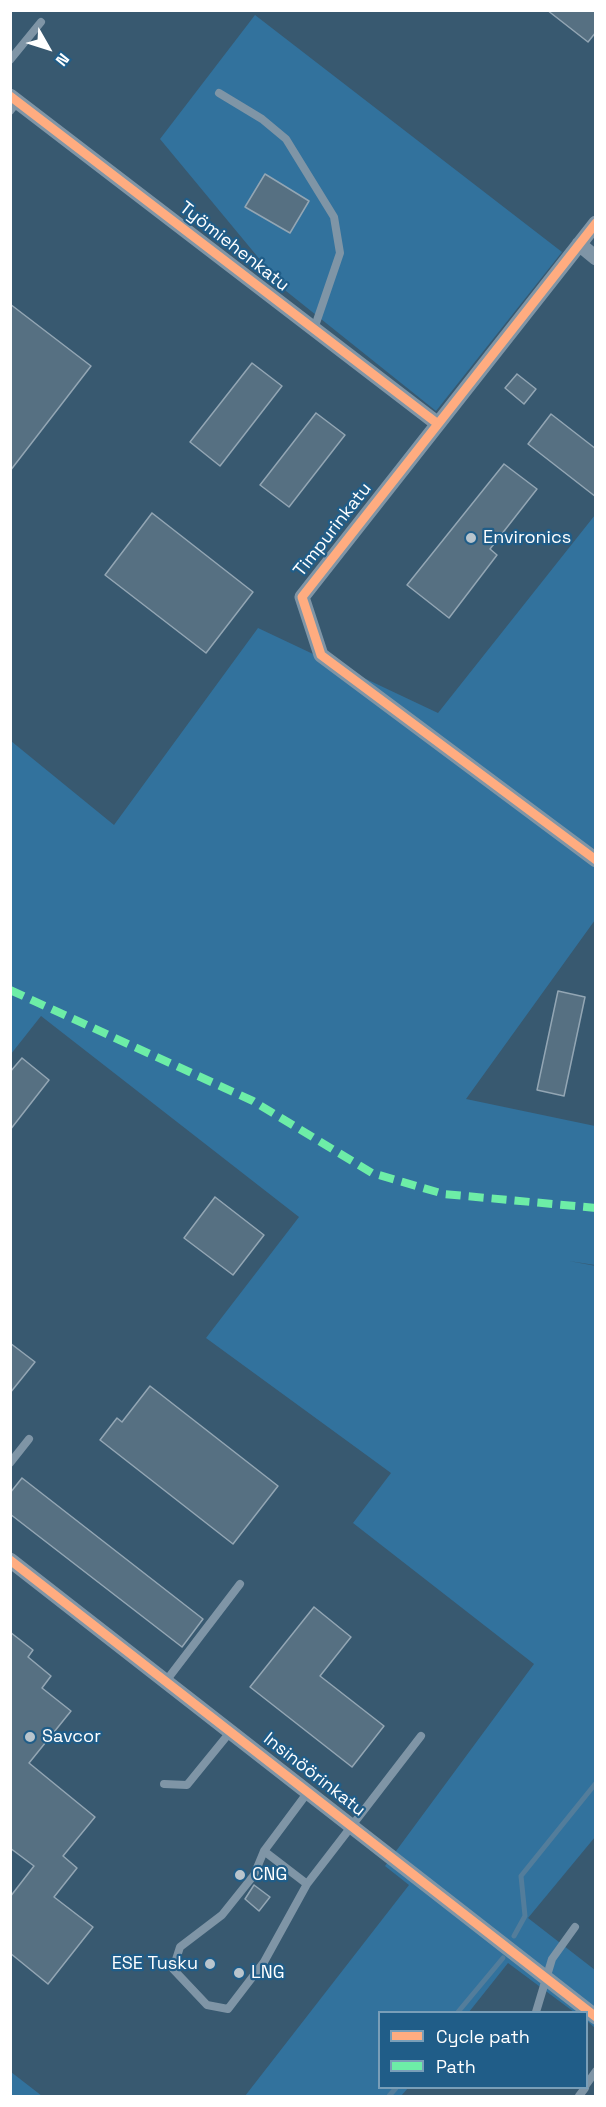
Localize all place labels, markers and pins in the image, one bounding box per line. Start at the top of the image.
place label: Environics [483,527,571,549]
marker: Environics [464,531,478,545]
place label: Savcor [42,1726,101,1748]
marker: Savcor [23,1730,37,1744]
place label: CNG [252,1864,287,1886]
marker: CNG [233,1868,247,1882]
place label: ESE Tusku [112,1953,198,1975]
marker: ESE Tusku [203,1957,217,1971]
place label: LNG [251,1962,285,1984]
marker: LNG [232,1966,246,1980]

